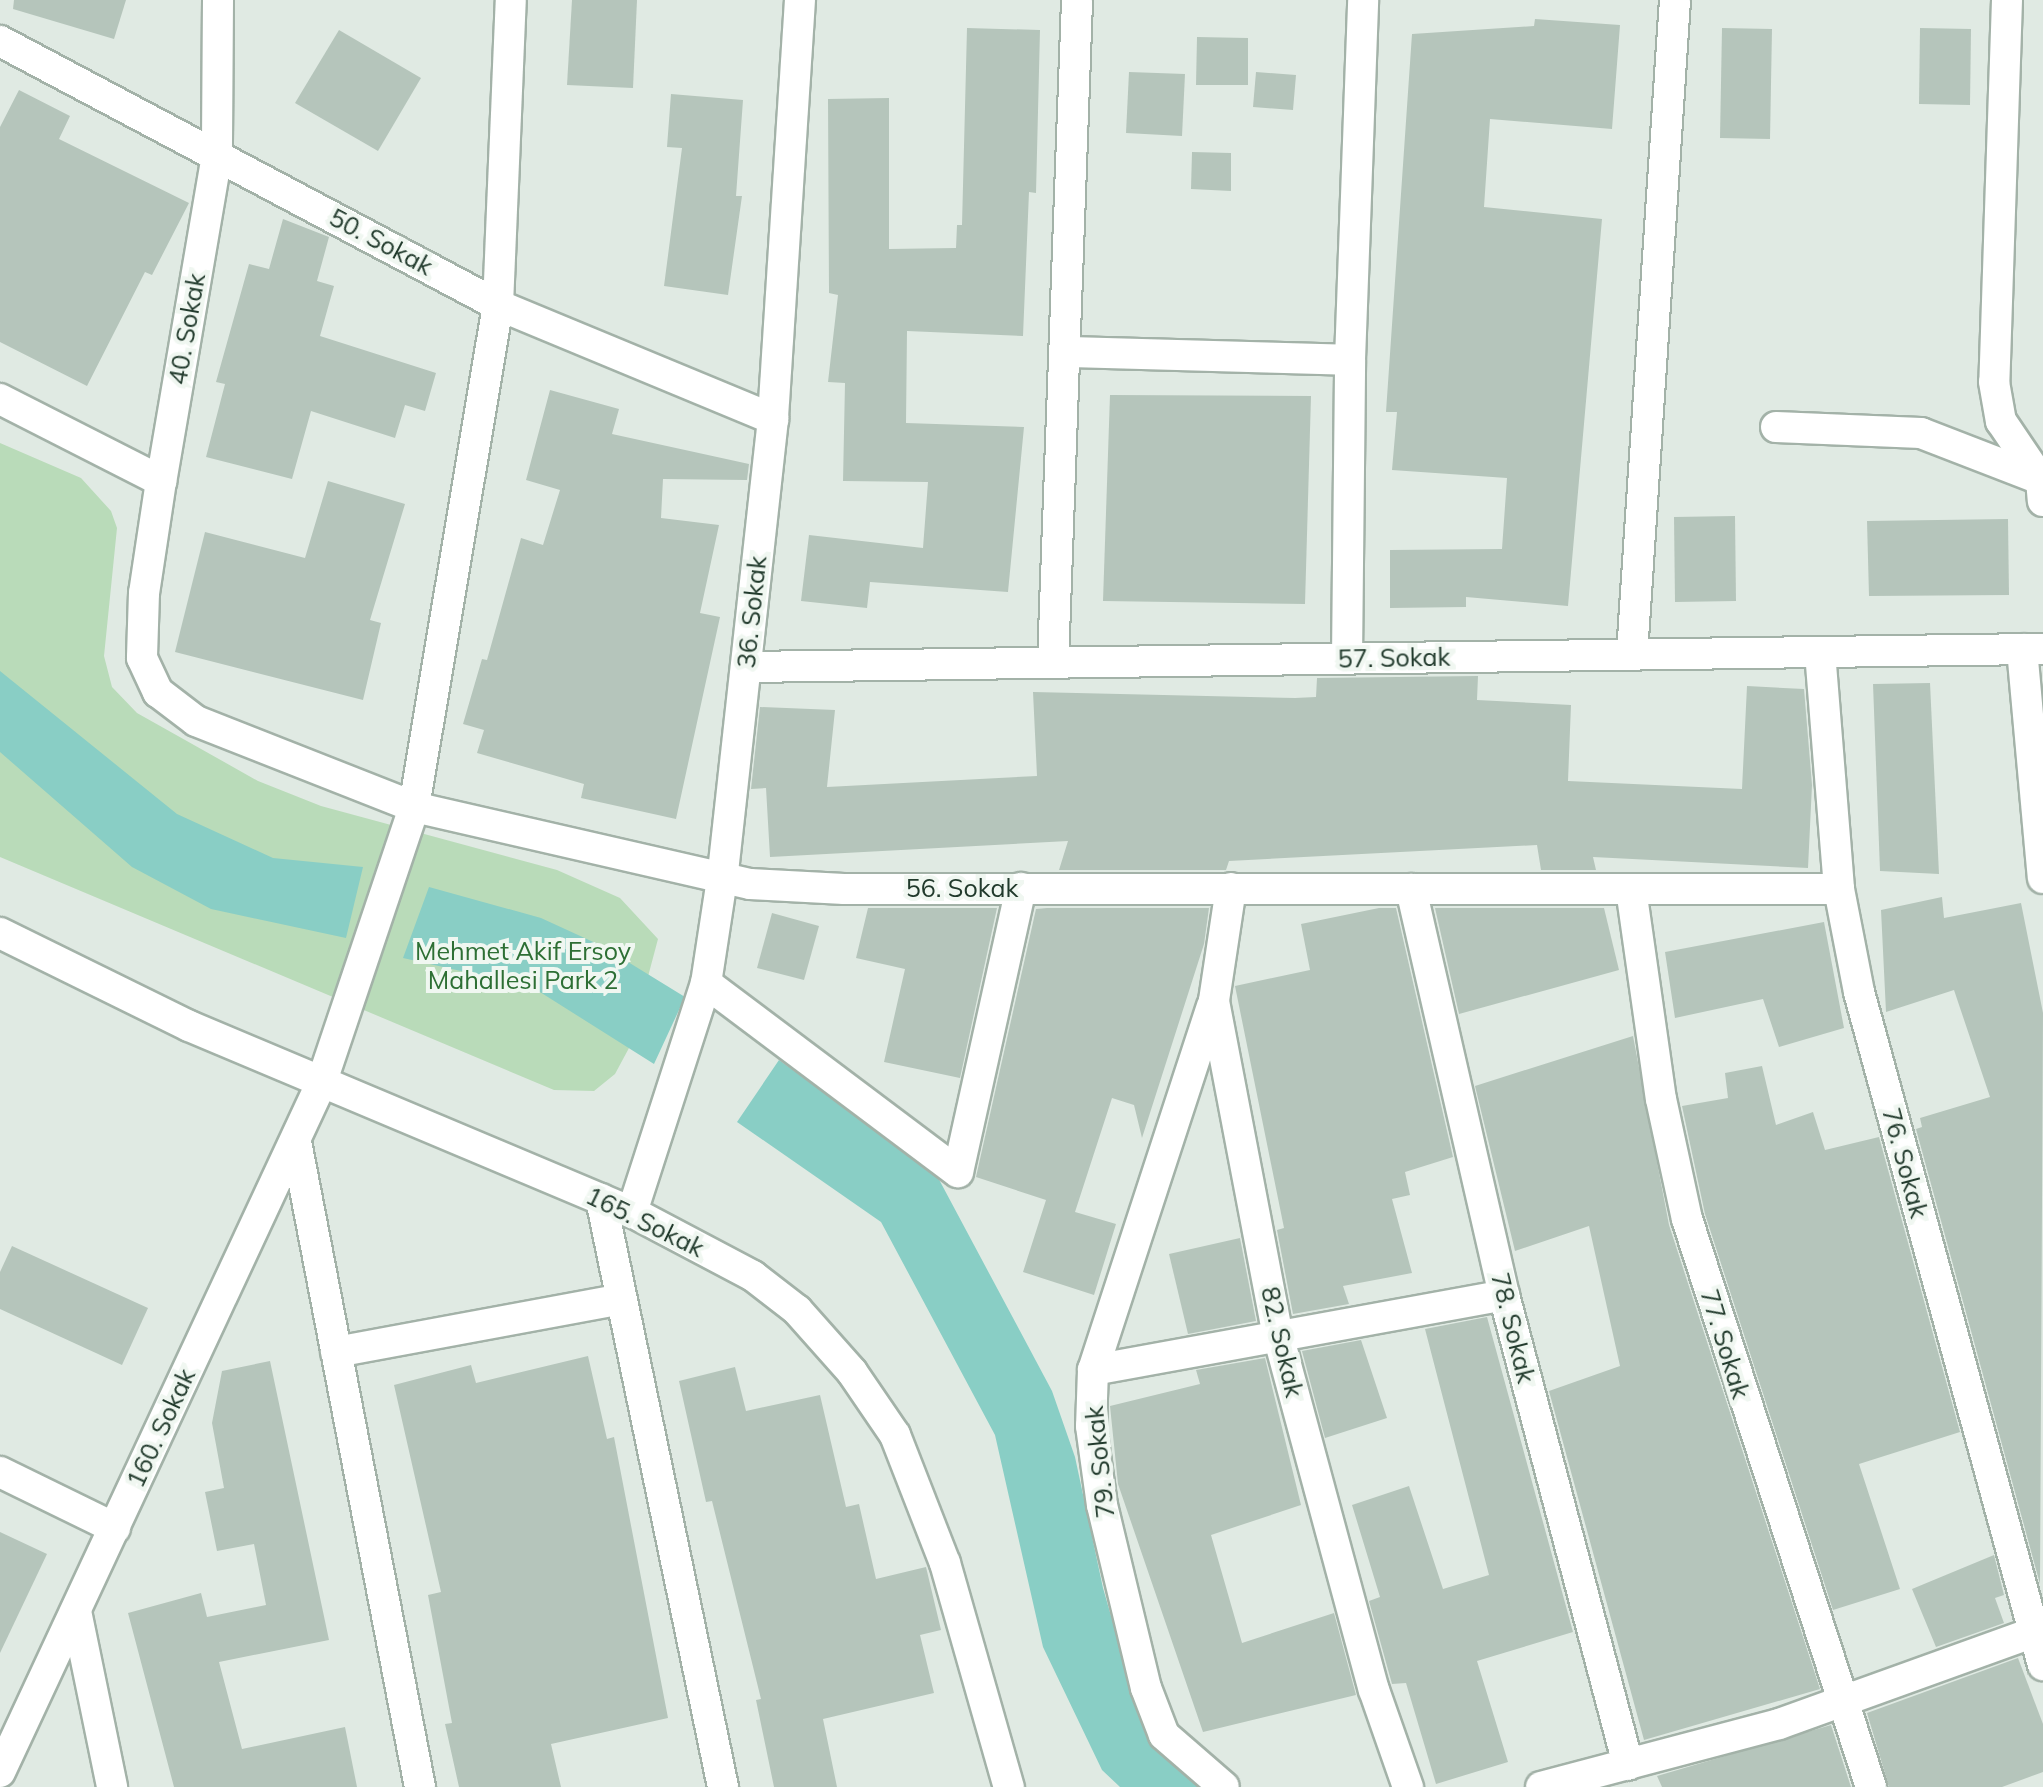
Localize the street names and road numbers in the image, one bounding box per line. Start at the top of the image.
street label: 50. Sokak [324,202,438,282]
street label: 40. Sokak [162,271,212,387]
street label: 36. Sokak [731,554,773,670]
street label: 57. Sokak [1337,642,1451,674]
street label: 56. Sokak [906,873,1018,903]
street label: 76. Sokak [1876,1105,1934,1221]
street label: 165. Sokak [581,1181,709,1263]
street label: 78. Sokak [1485,1270,1541,1386]
street label: 82. Sokak [1255,1284,1309,1400]
street label: 77. Sokak [1694,1286,1756,1402]
street label: 160. Sokak [120,1364,202,1492]
street label: 79. Sokak [1079,1404,1121,1520]

